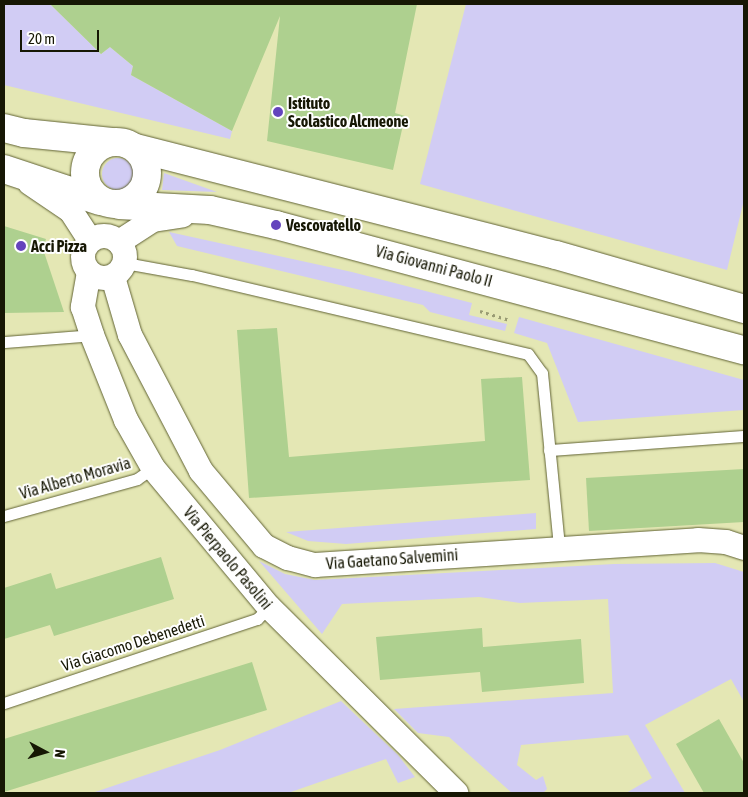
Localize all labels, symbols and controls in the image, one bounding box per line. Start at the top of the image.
scale bar [22,20,101,52]
text: 20 m [28,30,55,47]
place label: Istituto Scolastico Alcmeone [288,93,408,131]
marker: Istituto Scolastico Alcmeone [272,106,284,118]
place label: Vescovatello [286,215,361,235]
marker: Vescovatello [270,219,282,231]
place label: Acci Pizza [31,236,87,256]
marker: Acci Pizza [15,240,27,252]
street label: Via Giovanni Paolo II [373,241,495,291]
street label: Via Alberto Moravia [17,453,133,503]
street label: Via Pierpaolo Pasolini [179,503,277,613]
street label: Via Gaetano Salvemini [325,545,459,573]
street label: Via Giacomo Debenedetti [59,611,207,675]
north arrow [20,727,70,777]
text: N [52,749,68,759]

